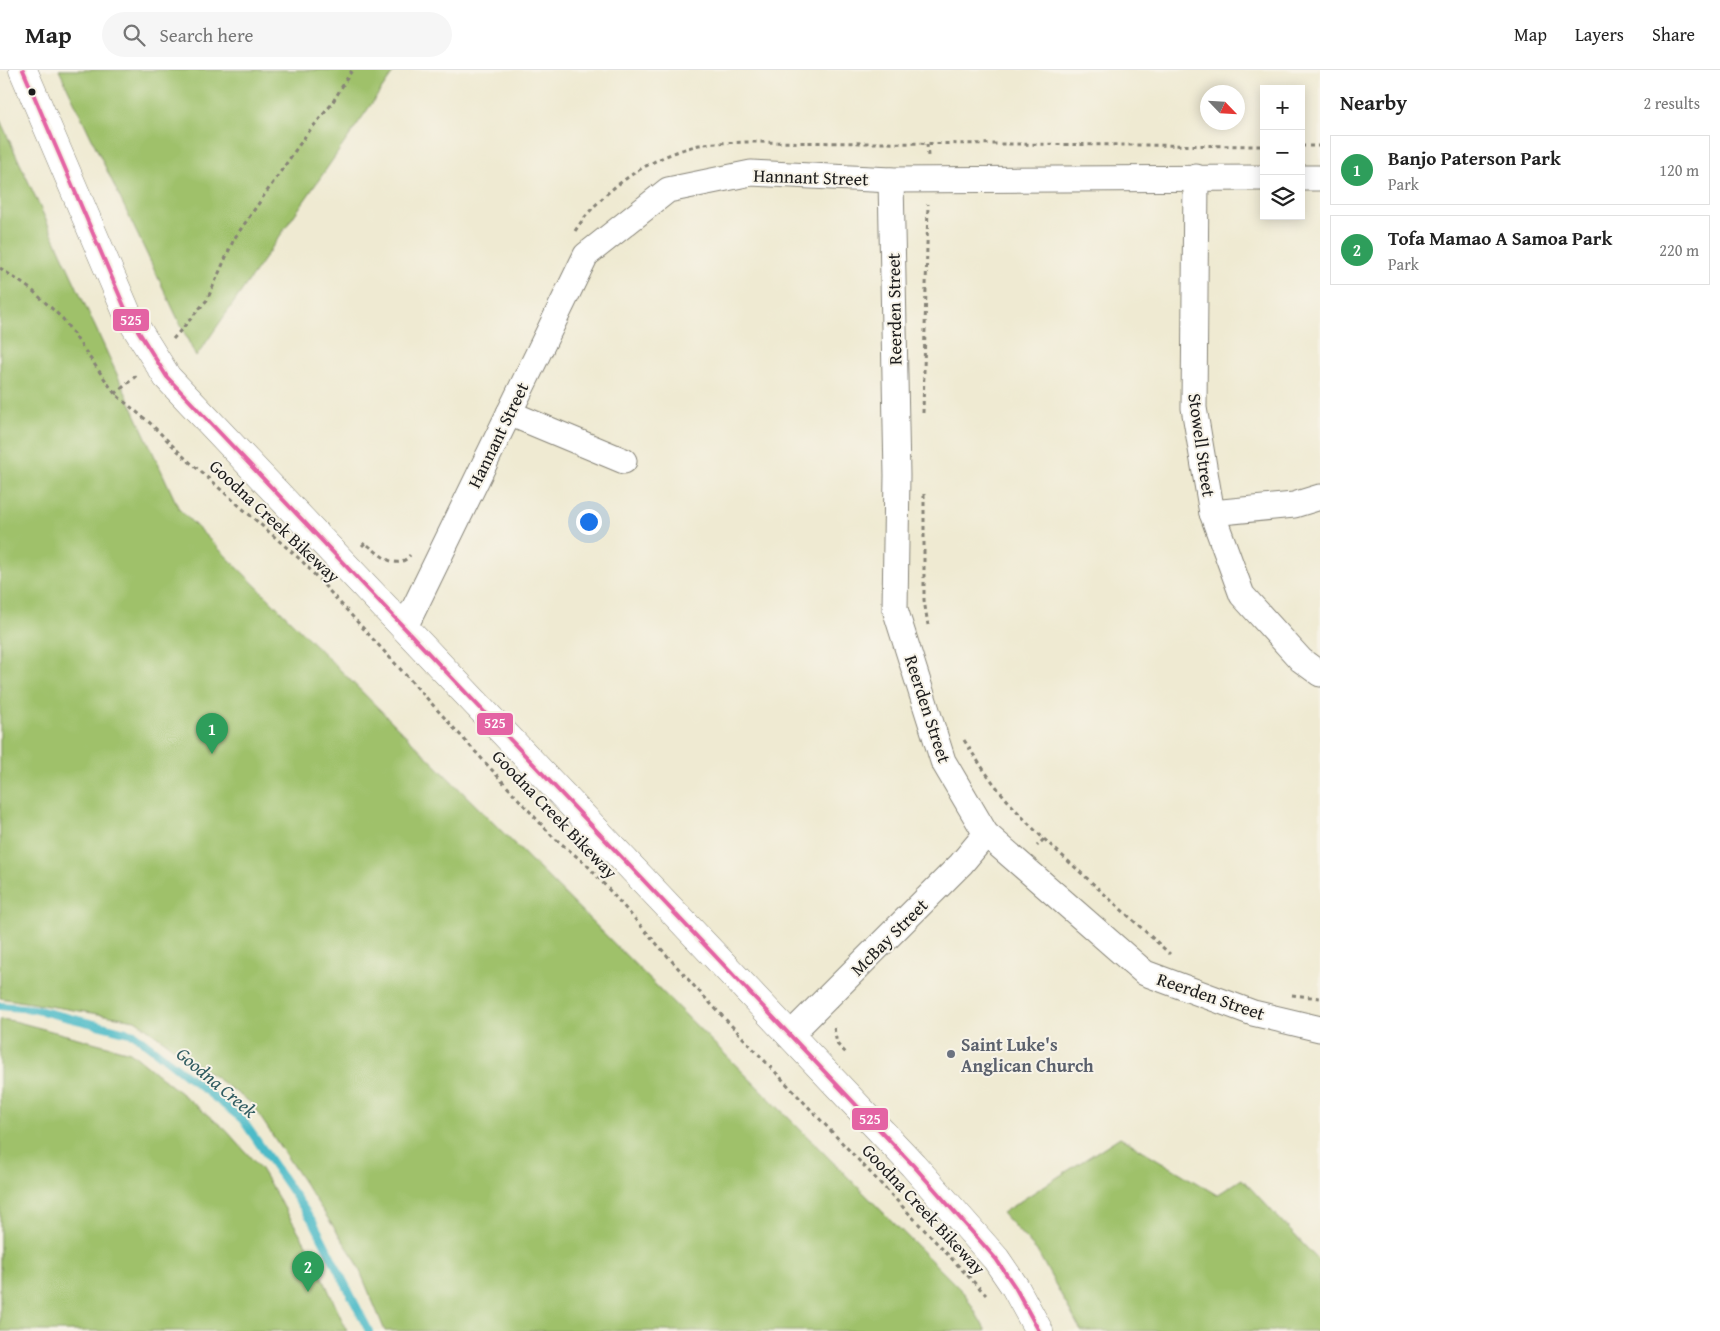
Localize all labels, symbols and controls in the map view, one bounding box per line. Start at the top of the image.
search box [102,12,452,57]
text: Map [25,17,72,52]
icon: search [120,21,148,49]
text: Search here [160,21,253,49]
text: Map [1514,21,1547,48]
text: Layers [1575,21,1624,48]
text: Share [1652,21,1695,48]
north arrow [1200,85,1245,130]
map controls [1260,85,1305,220]
button: + [1260,85,1305,130]
unlabelled marker [27,87,37,97]
text: Nearby [1340,87,1407,118]
text: 2 results [1643,91,1700,115]
button: − [1260,130,1305,175]
text: Banjo Paterson Park [1388,144,1561,172]
text: 1 [1353,158,1361,182]
text: 120 m [1659,158,1699,182]
street label: Hannant Street [753,161,870,193]
text: Park [1388,172,1419,196]
button: layers [1260,175,1305,220]
text: Tofa Mamao A Samoa Park [1388,224,1612,252]
text: 2 [1353,238,1361,262]
text: 220 m [1659,238,1699,262]
street label: Reerden Street [880,252,908,365]
text: Park [1388,252,1419,276]
line badge: 525 [112,308,150,332]
text: 525 [120,310,142,330]
street label: Hannant Street [461,377,536,493]
street label: Stowell Street [1181,391,1223,499]
street label: Goodna Creek Bikeway [203,453,347,589]
your location [576,509,602,535]
street label: Reerden Street [898,651,958,767]
line badge: 525 [476,712,514,736]
pin: 1 [196,713,228,754]
text: 525 [484,713,506,733]
street label: Goodna Creek Bikeway [486,743,624,885]
street label: McBay Street [844,892,934,982]
street label: Reerden Street [1154,965,1269,1027]
place label: Saint Luke's Anglican Church [961,1031,1094,1079]
water label: Goodna Creek [171,1040,264,1124]
marker: Saint Luke's Anglican Church [945,1048,957,1060]
line badge: 525 [851,1107,889,1131]
text: 525 [859,1109,881,1129]
street label: Goodna Creek Bikeway [856,1137,992,1281]
pin: 2 [292,1251,324,1292]

